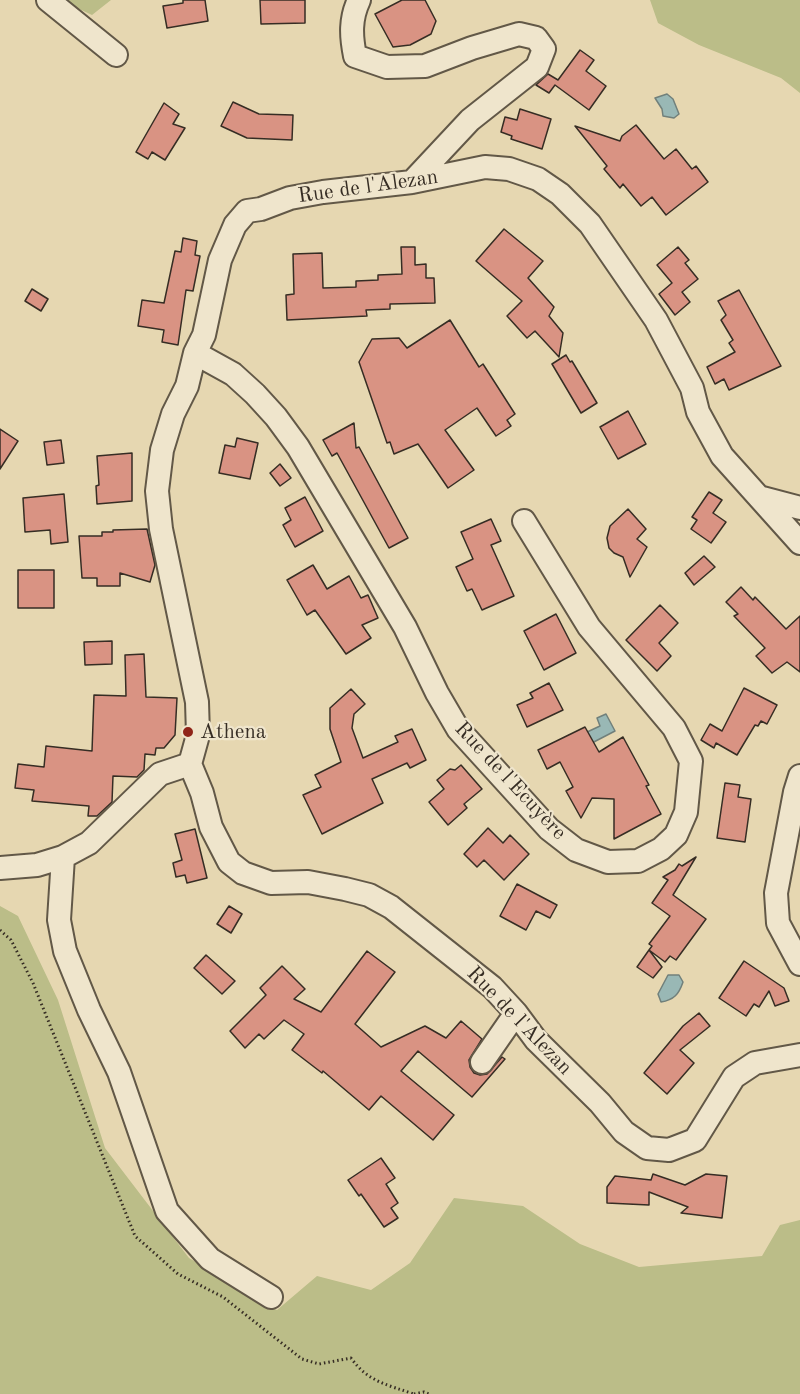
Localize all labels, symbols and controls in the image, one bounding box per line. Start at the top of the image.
street label: Rue de l'Alezan [296,165,440,209]
street label: Rue de l'Ecuyère [449,717,571,845]
place label: Athena [200,719,266,745]
marker: Athena [181,725,195,739]
street label: Rue de l'Alezan [461,961,577,1081]

